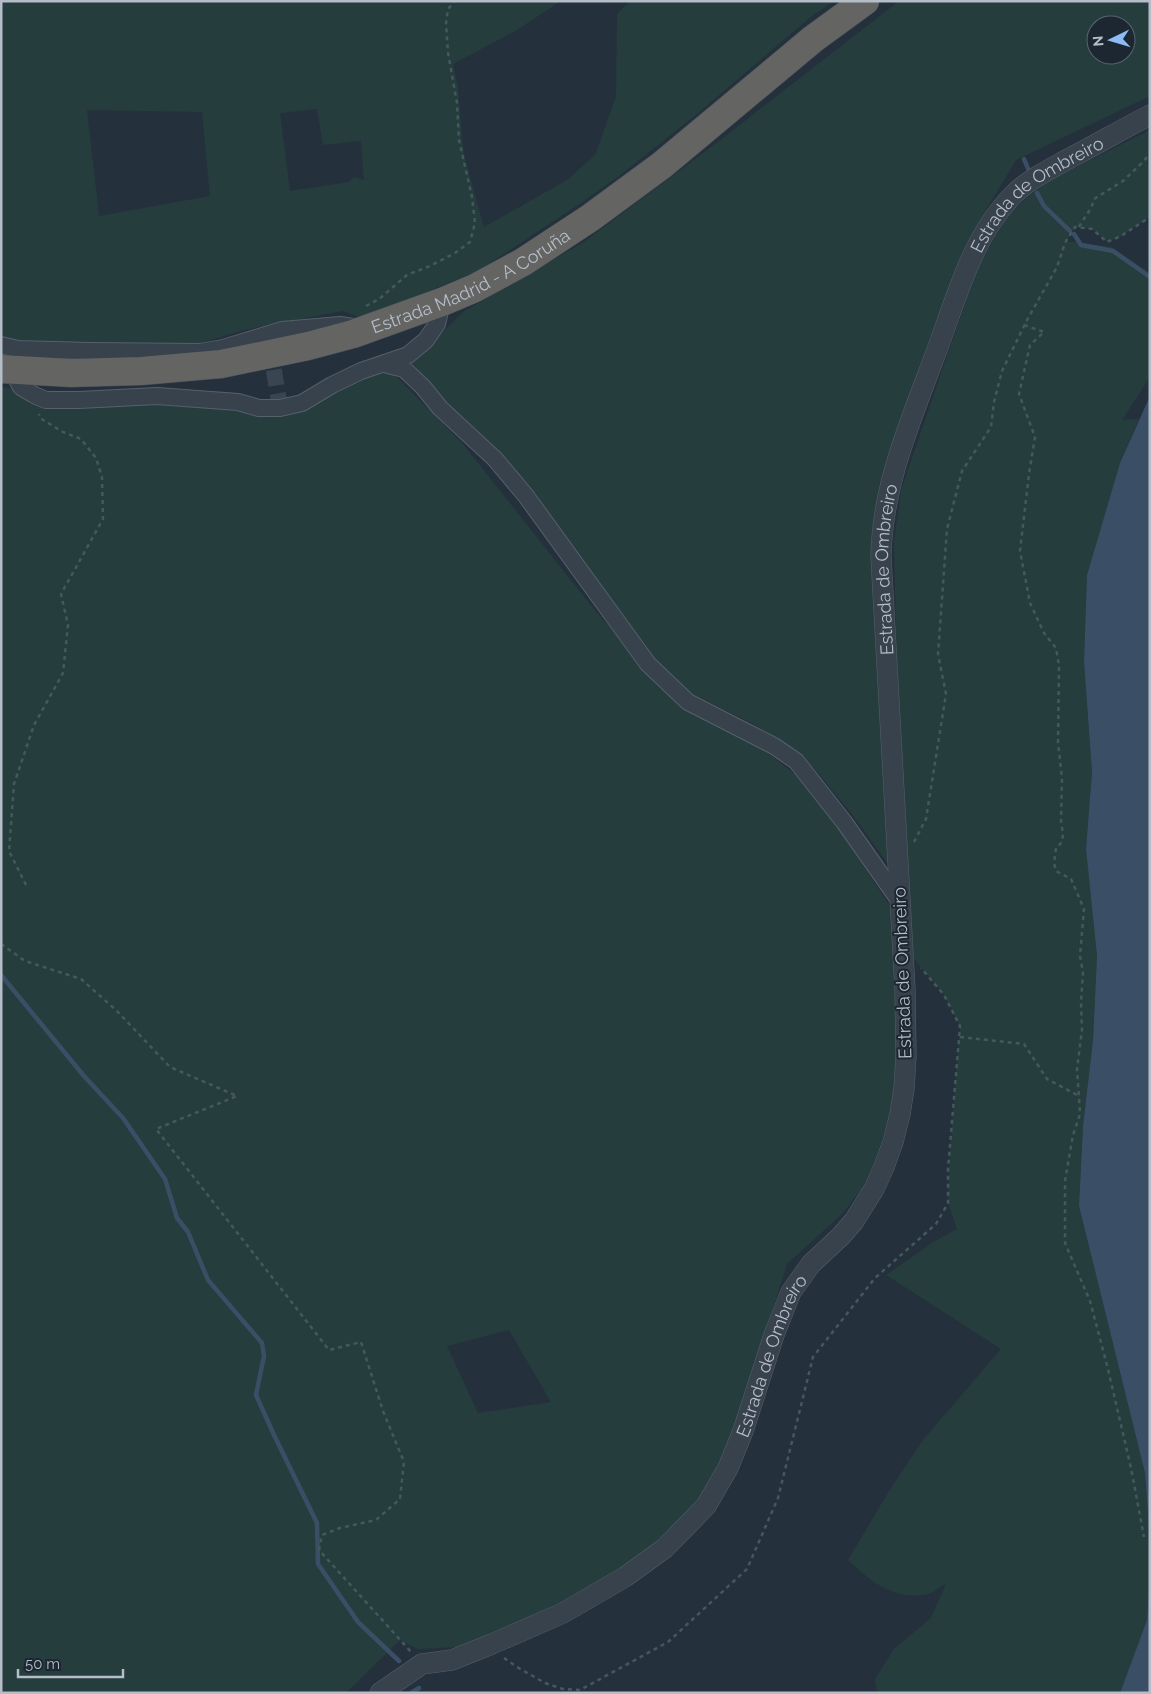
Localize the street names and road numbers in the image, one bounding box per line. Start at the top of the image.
street label: Estrada de Ombreiro [965,132,1107,256]
street label: Estrada Madrid - A Coruña [368,224,573,337]
street label: Estrada de Ombreiro [870,481,901,656]
street label: Estrada de Ombreiro [888,886,915,1059]
street label: Estrada de Ombreiro [731,1270,811,1440]

